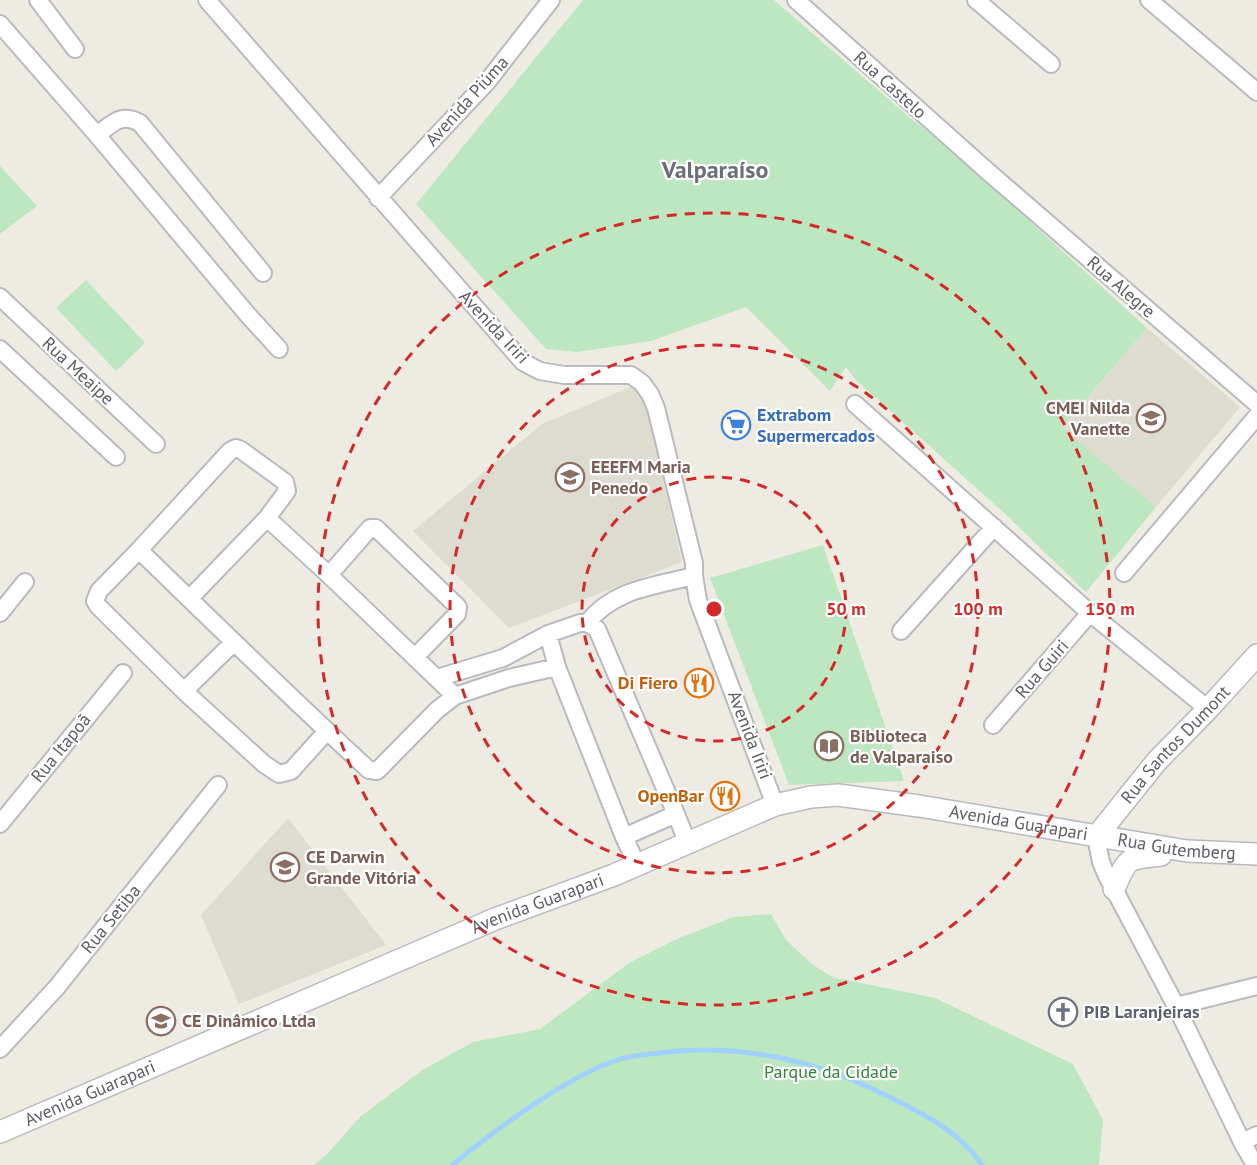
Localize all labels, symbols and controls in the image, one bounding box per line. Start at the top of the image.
street label: Rua Castelo [849,46,932,123]
street label: Avenida Piúma [420,51,513,151]
district label: Valparaíso [661,154,768,185]
street label: Rua Alegre [1082,251,1160,323]
street label: Avenida Iriri [454,285,534,368]
street label: Rua Meaipe [38,332,119,410]
place label: CMEI Nilda Vanette [1046,396,1130,440]
school or university icon: CMEI Nilda Vanette [1135,402,1167,434]
place label: Extrabom Supermercados [757,403,875,447]
supermarket icon: Extrabom Supermercados [720,409,752,441]
place label: EEEFM Maria Penedo [591,455,691,499]
school or university icon: EEEFM Maria Penedo [554,461,586,493]
text: 50 m [826,597,866,620]
text: 100 m [953,597,1003,620]
text: 150 m [1085,597,1135,620]
centre of rings [704,599,724,619]
street label: Rua Guiri [1010,635,1073,703]
restaurant icon: Di Fiero [683,667,715,699]
place label: Di Fiero [618,671,678,694]
street label: Rua Santos Dumont [1115,680,1235,808]
street label: Avenida Iriri [723,687,778,782]
street label: Rua Itapoã [26,708,96,787]
place label: Biblioteca de Valparaiso [850,724,953,768]
library icon: Biblioteca de Valparaiso [813,730,845,762]
restaurant icon: OpenBar [709,780,741,812]
place label: OpenBar [637,784,705,807]
street label: Avenida Guarapari [948,799,1090,845]
street label: Rua Gutemberg [1116,828,1236,864]
place label: CE Darwin Grande Vitória [306,845,417,889]
school or university icon: CE Darwin Grande Vitória [269,851,301,883]
street label: Avenida Guarapari [467,868,607,939]
street label: Rua Setiba [76,879,145,958]
church icon: PIB Laranjeiras [1047,996,1079,1028]
place label: PIB Laranjeiras [1084,1000,1200,1023]
school or university icon: CE Dinâmico Ltda [145,1005,177,1037]
place label: CE Dinâmico Ltda [182,1009,316,1032]
street label: Avenida Guarapari [21,1055,159,1131]
park label: Parque da Cidade [764,1060,898,1083]

